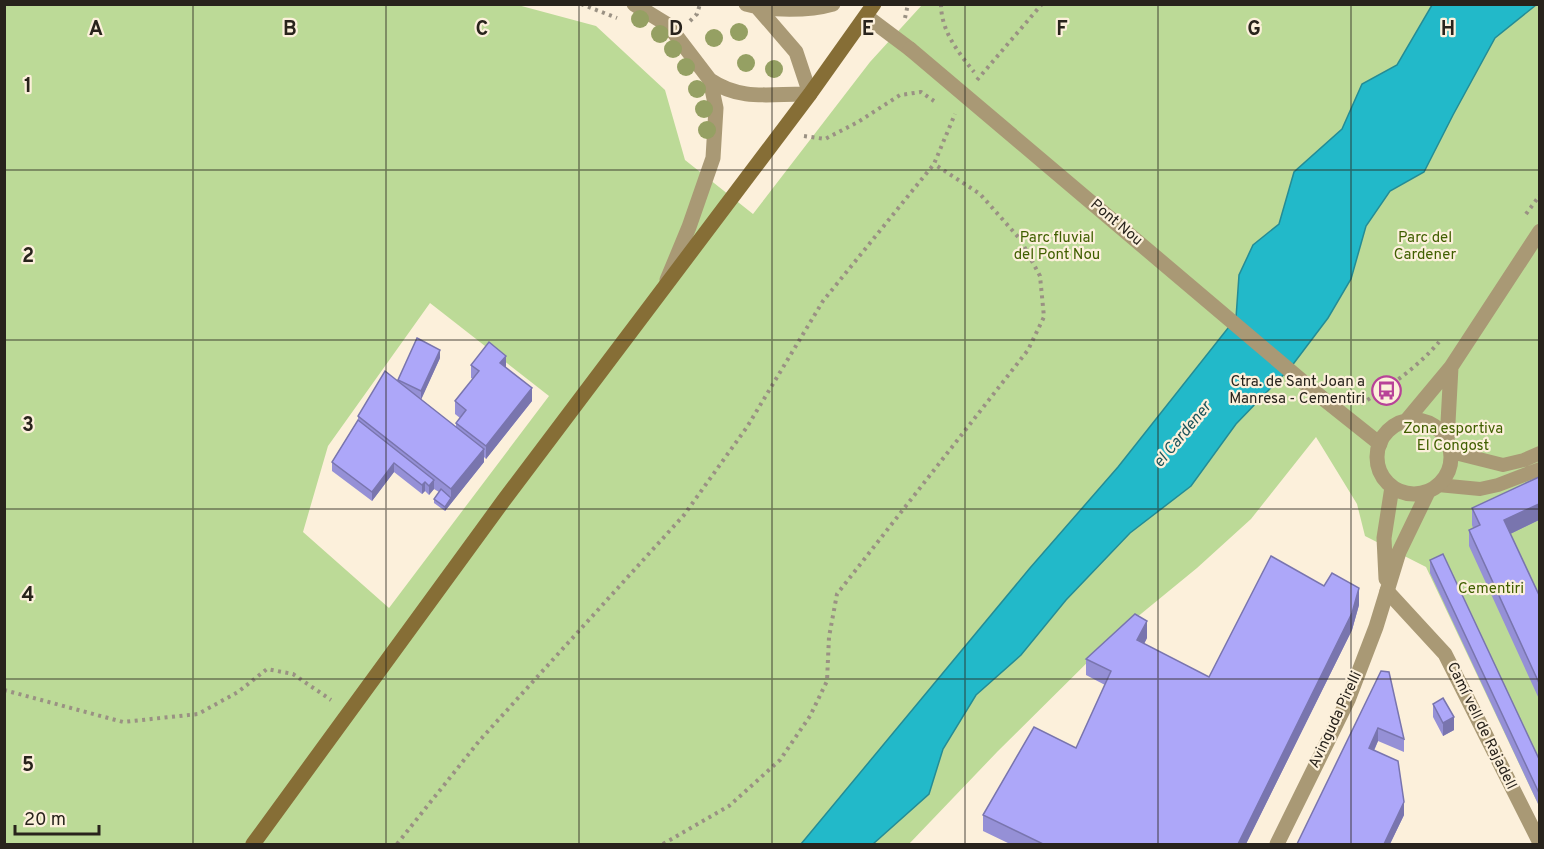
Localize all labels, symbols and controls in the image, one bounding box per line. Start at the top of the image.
text: A [89,17,103,43]
text: B [283,17,297,43]
text: C [476,17,488,43]
text: D [669,17,683,43]
text: E [862,17,874,43]
text: F [1056,17,1068,43]
text: G [1247,17,1261,43]
text: H [1441,17,1455,43]
text: 1 [24,74,32,100]
street label: Pont Nou [1086,196,1146,250]
park label: Parc fluvial del Pont Nou [1014,229,1100,265]
park label: Parc del Cardener [1394,229,1456,265]
text: 2 [22,244,34,270]
place label: Ctra. de Sant Joan a Manresa - Cementiri [1229,373,1365,409]
bus stop icon: Ctra. de Sant Joan a Manresa - Cementiri [1370,375,1402,407]
water label: el Cardener [1150,396,1218,472]
text: 3 [22,413,34,439]
park label: Zona esportiva El Congost [1403,420,1503,456]
park label: Cementiri [1458,580,1524,599]
text: 4 [22,583,34,609]
street label: Camí vell de Rajadell [1442,659,1520,793]
street label: Avinguda Pirelli [1305,669,1367,771]
text: 5 [22,753,34,779]
scale bar [15,798,99,836]
text: 20 m [24,809,66,832]

